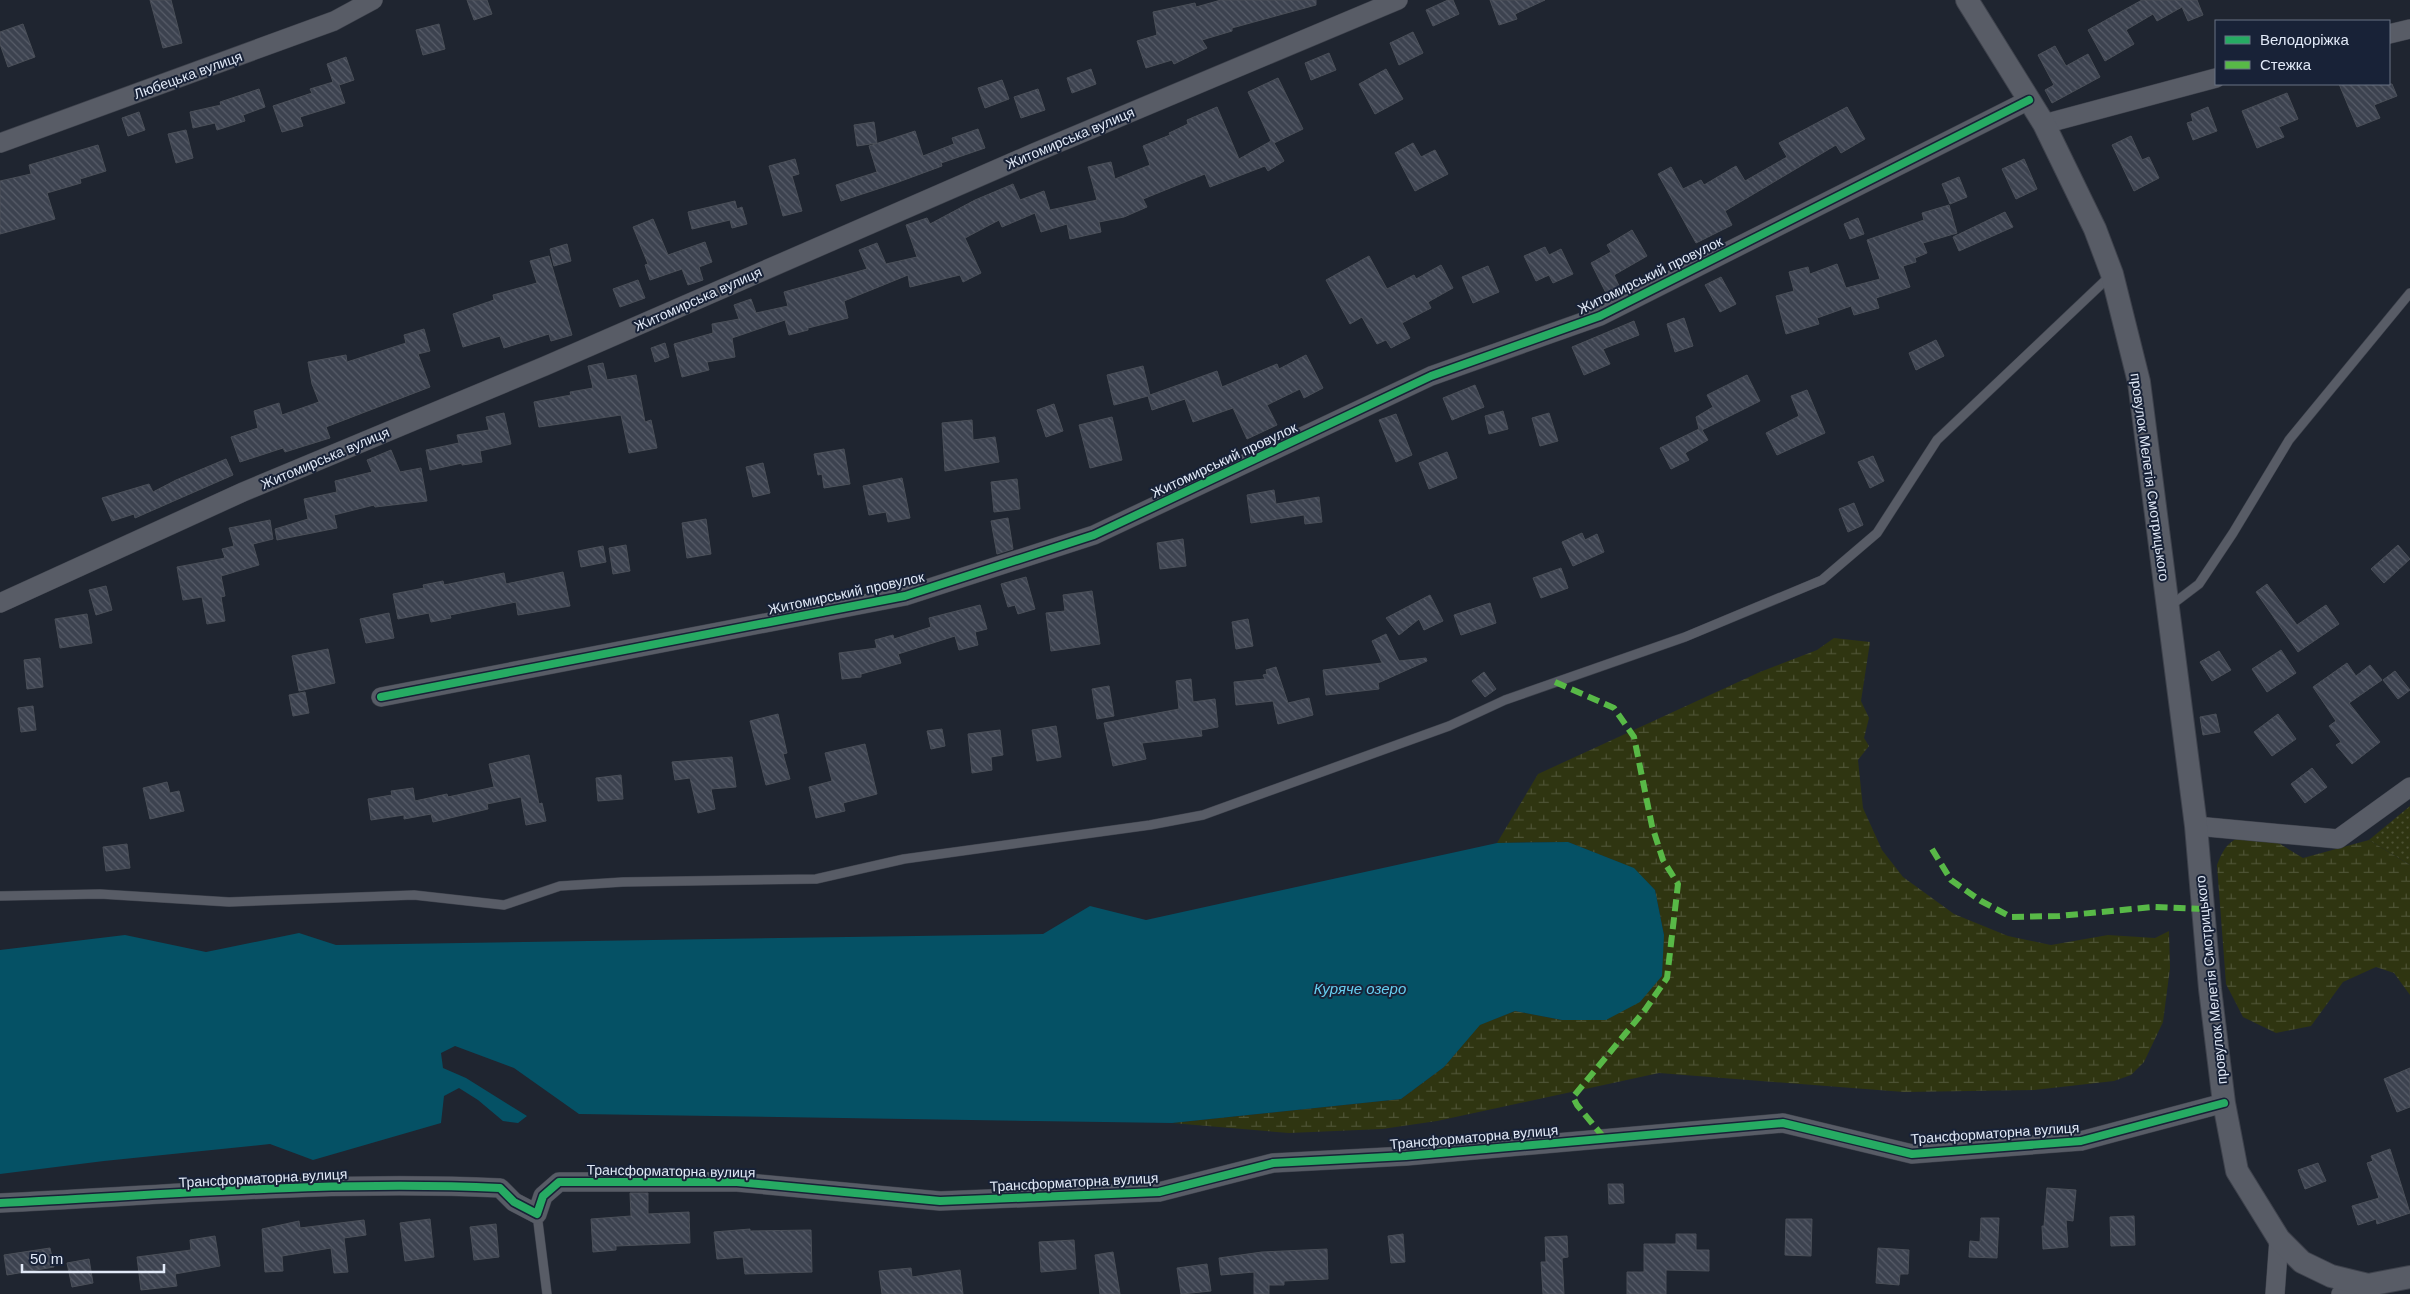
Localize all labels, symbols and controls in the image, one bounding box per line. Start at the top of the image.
legend [2215,20,2390,85]
text: Велодоріжка [2260,31,2349,48]
street label: Любецька вулиця [132,48,244,102]
text: Стежка [2260,56,2312,73]
street label: Житомирська вулиця [1003,104,1137,172]
street label: Житомирський провулок [1575,233,1726,317]
street label: Житомирська вулиця [632,264,764,334]
street label: провулок Мелетія Смотрицького [2127,372,2173,582]
street label: Житомирський провулок [1148,419,1300,501]
street label: Житомирська вулиця [258,424,392,492]
street label: Житомирський провулок [766,568,926,617]
street label: провулок Мелетія Смотрицького [2192,875,2230,1085]
water label: Куряче озеро [1314,980,1406,997]
street label: Трансформаторна вулиця [1910,1119,2080,1147]
street label: Трансформаторна вулиця [1389,1122,1559,1152]
street label: Трансформаторна вулиця [586,1162,756,1180]
street label: Трансформаторна вулиця [178,1166,348,1190]
street label: Трансформаторна вулиця [989,1170,1159,1194]
scale bar [22,1242,165,1274]
text: 50 m [30,1250,63,1267]

